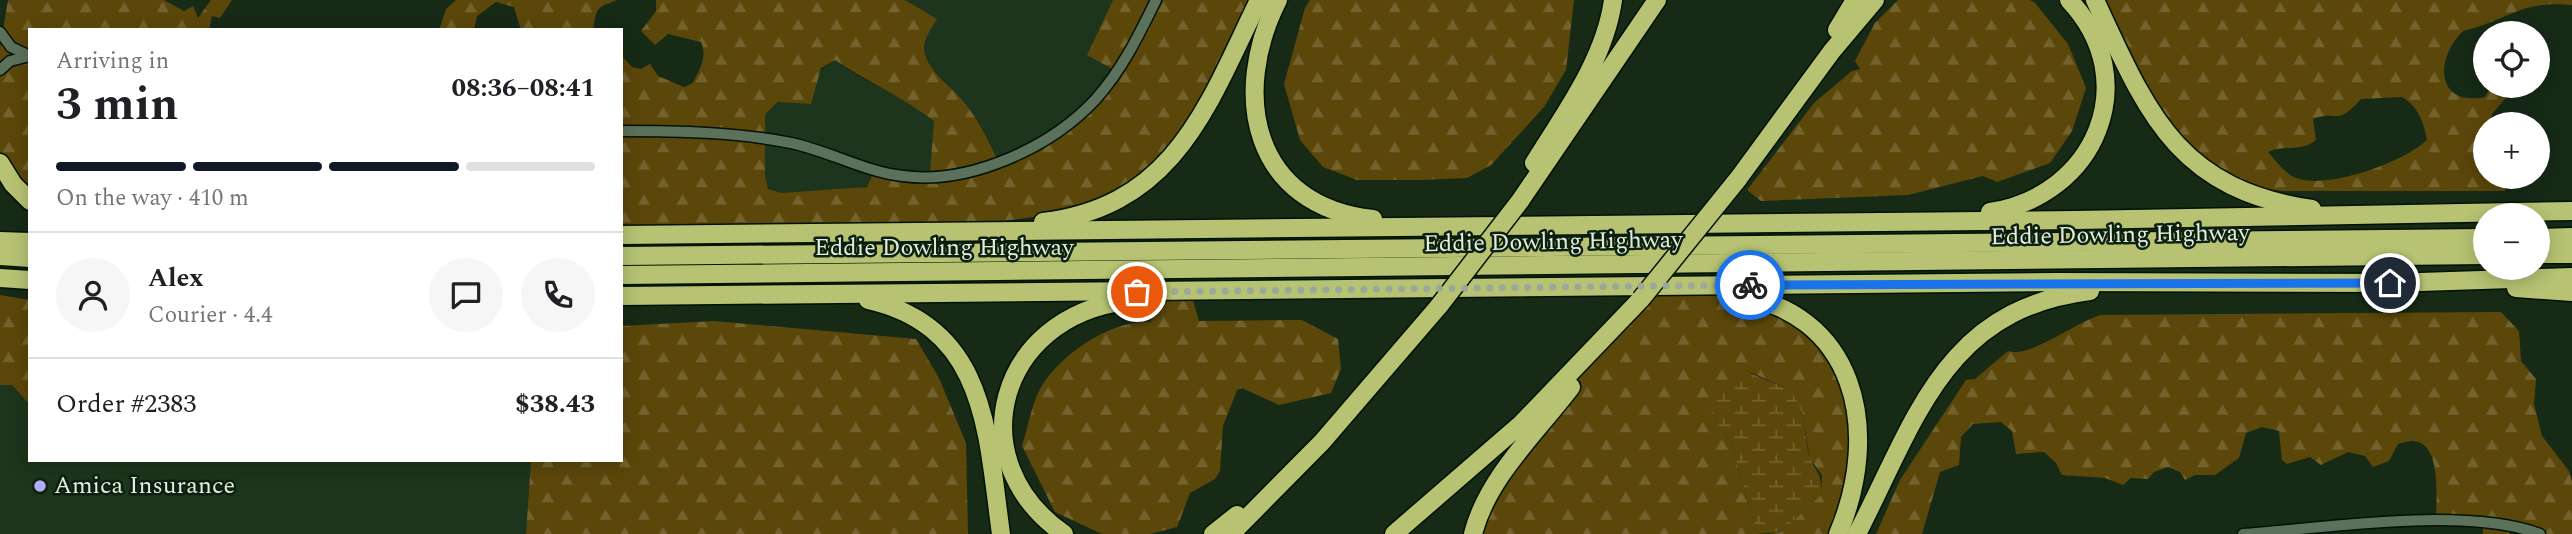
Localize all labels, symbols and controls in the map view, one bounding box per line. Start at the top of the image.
map controls [2473,21,2550,280]
button: locate [2473,21,2550,98]
text: Arriving in [56,44,169,79]
text: 08:36–08:41 [451,68,595,108]
text: 3 min [56,70,178,140]
button: + [2473,112,2550,189]
text: On the way · 410 m [56,181,249,216]
button: − [2473,203,2550,280]
street label: Eddie Dowling Highway [1990,215,2252,255]
street label: Eddie Dowling Highway [1423,222,1685,262]
street label: Eddie Dowling Highway [814,230,1075,266]
courier [1715,250,1785,320]
pin [2360,253,2420,313]
button: person [56,258,130,332]
text: Alex [148,258,203,298]
button: chat [429,258,503,332]
button: phone [521,258,595,332]
pin [1107,262,1167,322]
icon: home [2371,264,2409,302]
icon: bike [1731,266,1769,304]
icon: bag [1118,273,1156,311]
text: Courier · 4.4 [148,298,273,333]
text: Order #2383 [56,384,196,424]
text: $38.43 [515,384,595,424]
place label: Amica Insurance [54,468,235,504]
marker: Amica Insurance [32,478,48,494]

